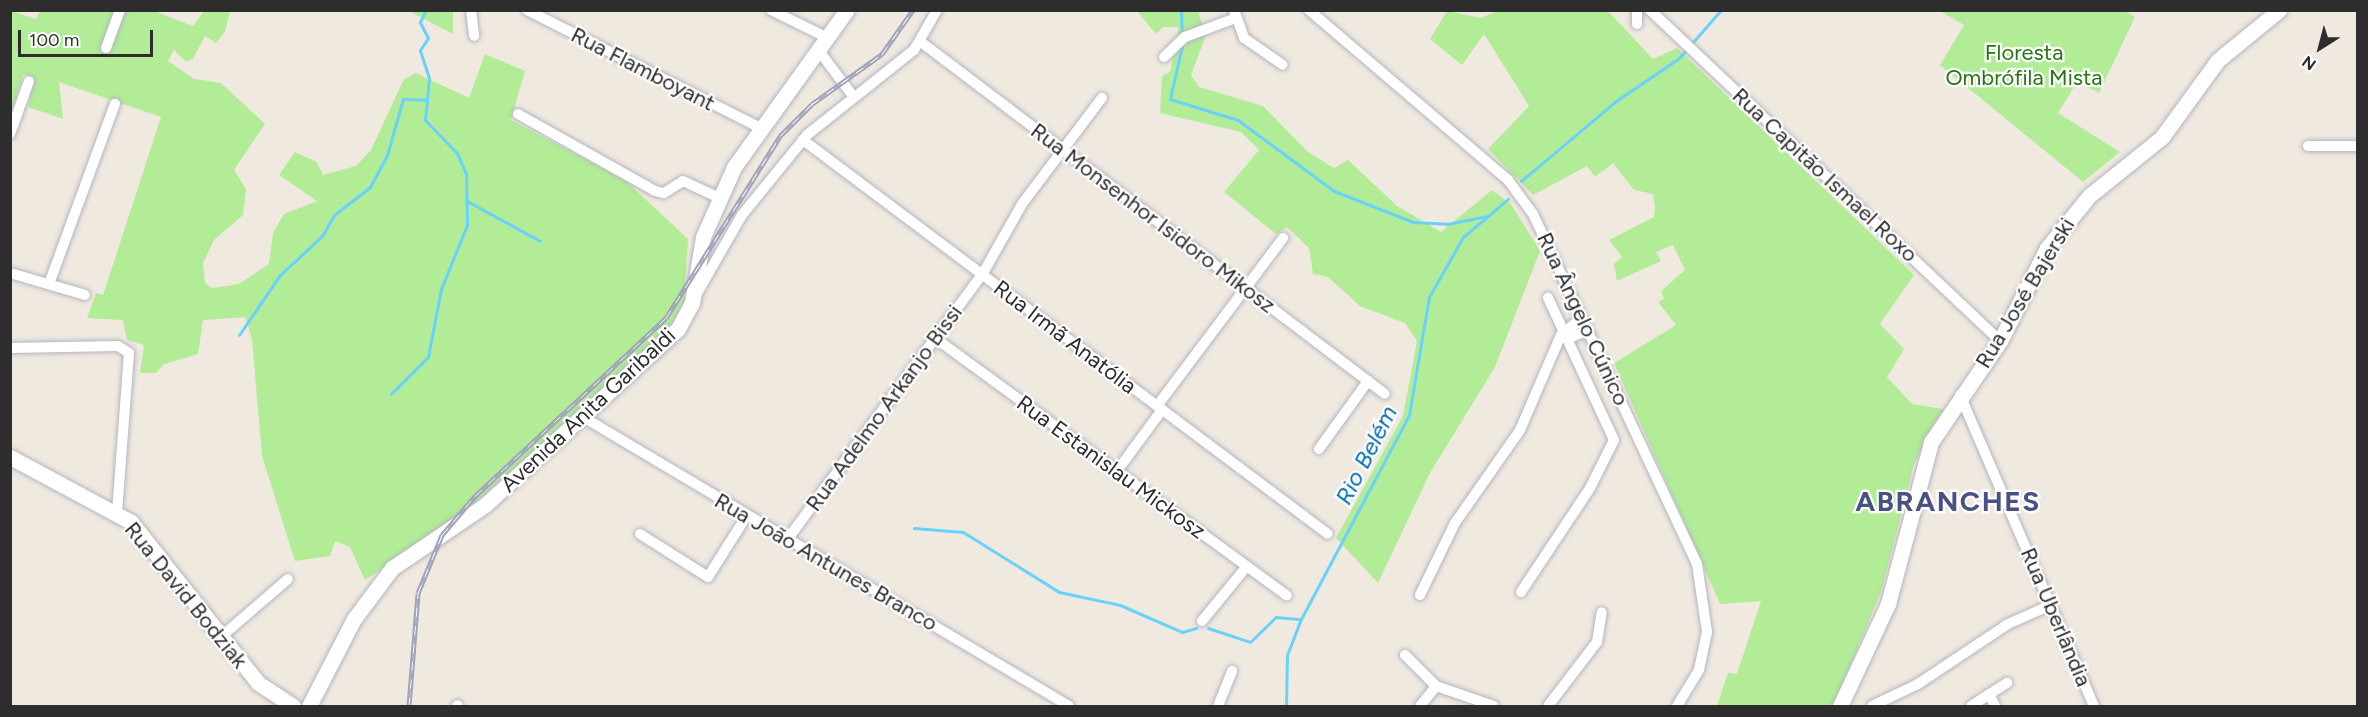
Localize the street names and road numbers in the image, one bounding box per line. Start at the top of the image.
street label: Rua Flamboyant [567,21,719,117]
street label: Rua Capitão Ismael Roxo [1727,82,1923,268]
street label: Rua Monsenhor Isidoro Mikosz [1026,117,1280,319]
street label: Rua José Bajerski [1970,213,2080,373]
street label: Rua Ângelo Cúnico [1531,228,1635,410]
street label: Rua Irmã Anatólia [988,275,1142,399]
street label: Rua Adelmo Arkanjo Bissi [800,300,968,516]
street label: Avenida Anita Garibaldi [495,322,681,498]
street label: Rua Estanislau Mickosz [1012,390,1210,544]
street label: Rua João Antunes Branco [710,487,942,637]
street label: Rua David Bodziak [119,516,253,674]
street label: Rua Uberlândia [2015,544,2097,690]

